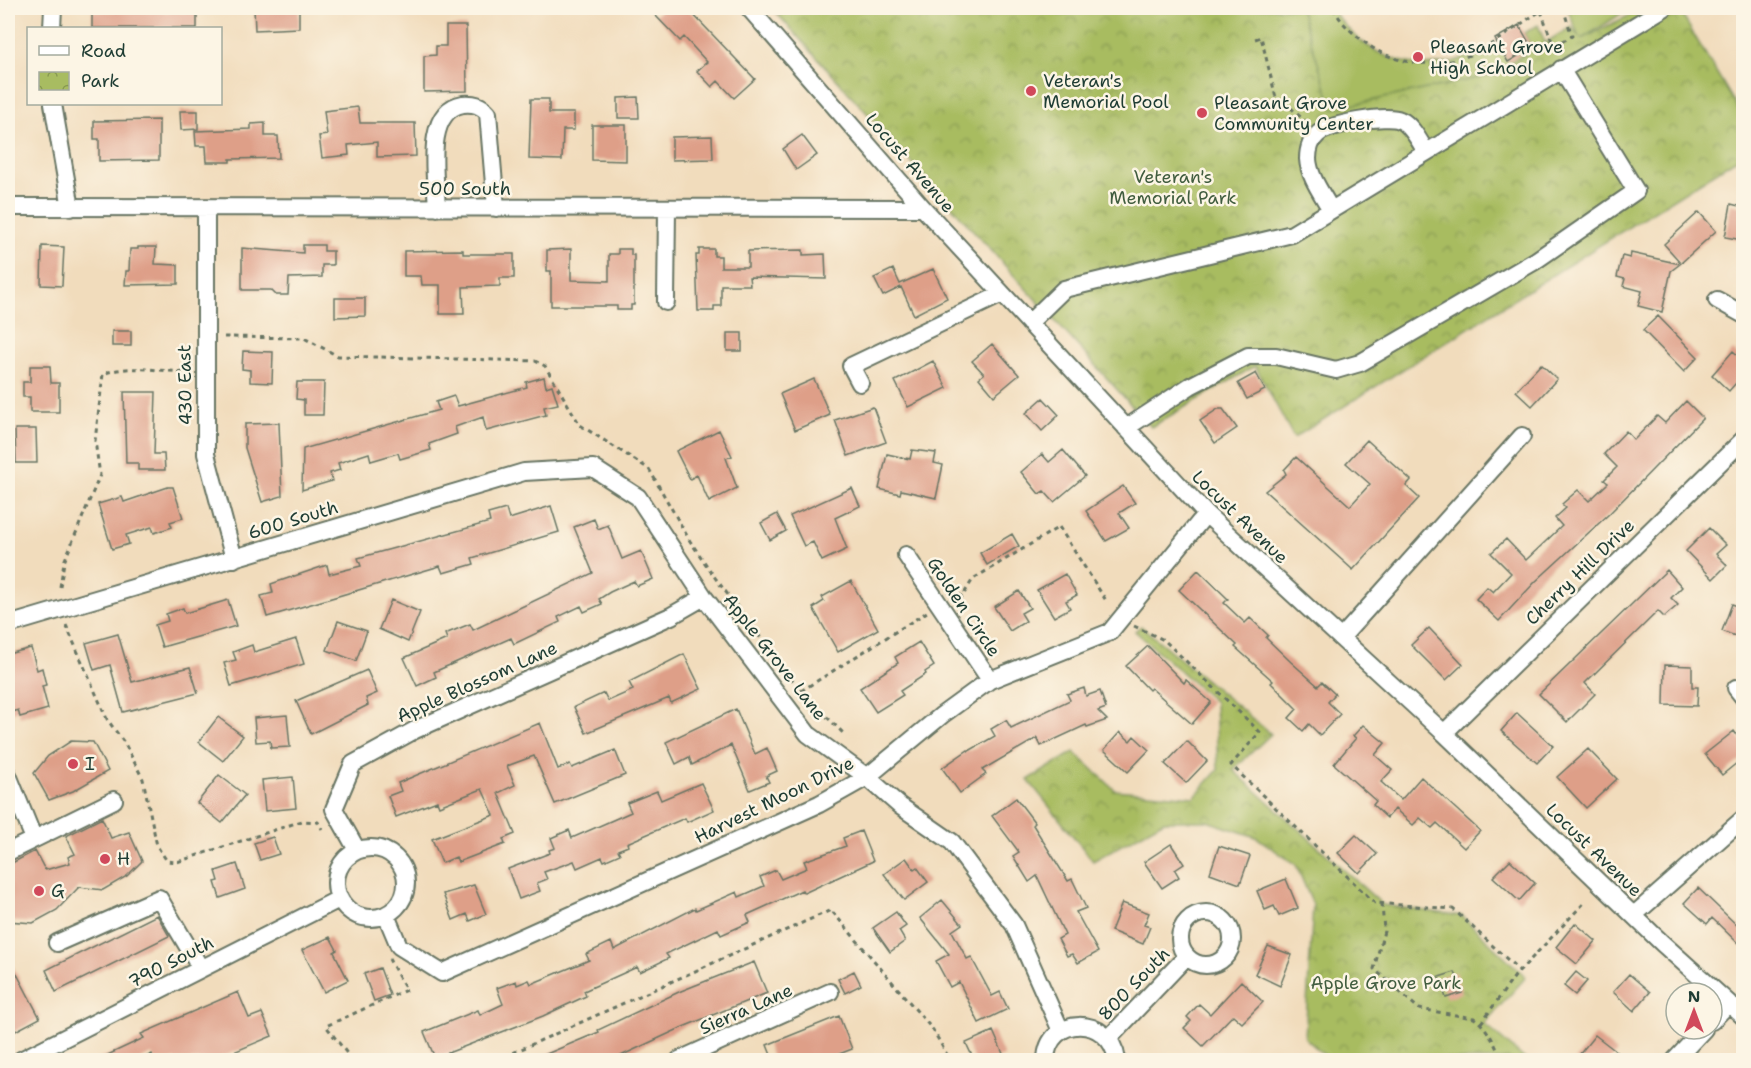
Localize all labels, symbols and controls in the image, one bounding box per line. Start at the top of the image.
legend [27,27,222,105]
place label: Pleasant Grove High School [1430,35,1563,80]
text: Road [81,39,126,63]
marker: Pleasant Grove High School [1411,50,1425,64]
text: Park [81,69,120,93]
place label: Veteran's Memorial Pool [1043,69,1169,114]
marker: Veteran's Memorial Pool [1024,84,1038,98]
place label: Pleasant Grove Community Center [1214,91,1374,136]
marker: Pleasant Grove Community Center [1195,106,1209,120]
street label: Locust Avenue [860,108,960,218]
park label: Veteran's Memorial Park [1109,165,1237,210]
street label: 500 South [419,177,511,201]
street label: 430 East [172,344,198,426]
street label: Locust Avenue [1187,465,1293,569]
street label: 600 South [245,495,341,545]
street label: Cherry Hill Drive [1520,514,1640,630]
street label: Golden Circle [922,552,1006,662]
street label: Apple Grove Lane [718,589,832,725]
street label: Apple Blossom Lane [393,636,561,728]
street label: Harvest Moon Drive [690,751,858,849]
place label: I [85,752,95,776]
marker: I [66,757,80,771]
street label: Locust Avenue [1541,798,1647,902]
place label: H [117,847,130,871]
marker: H [98,852,112,866]
place label: G [51,879,65,903]
marker: G [32,884,46,898]
street label: 790 South [124,930,218,994]
street label: 800 South [1093,942,1175,1026]
park label: Apple Grove Park [1310,971,1462,995]
street label: Sierra Lane [696,978,796,1040]
north arrow [1664,981,1724,1041]
text: N [1688,986,1700,1007]

